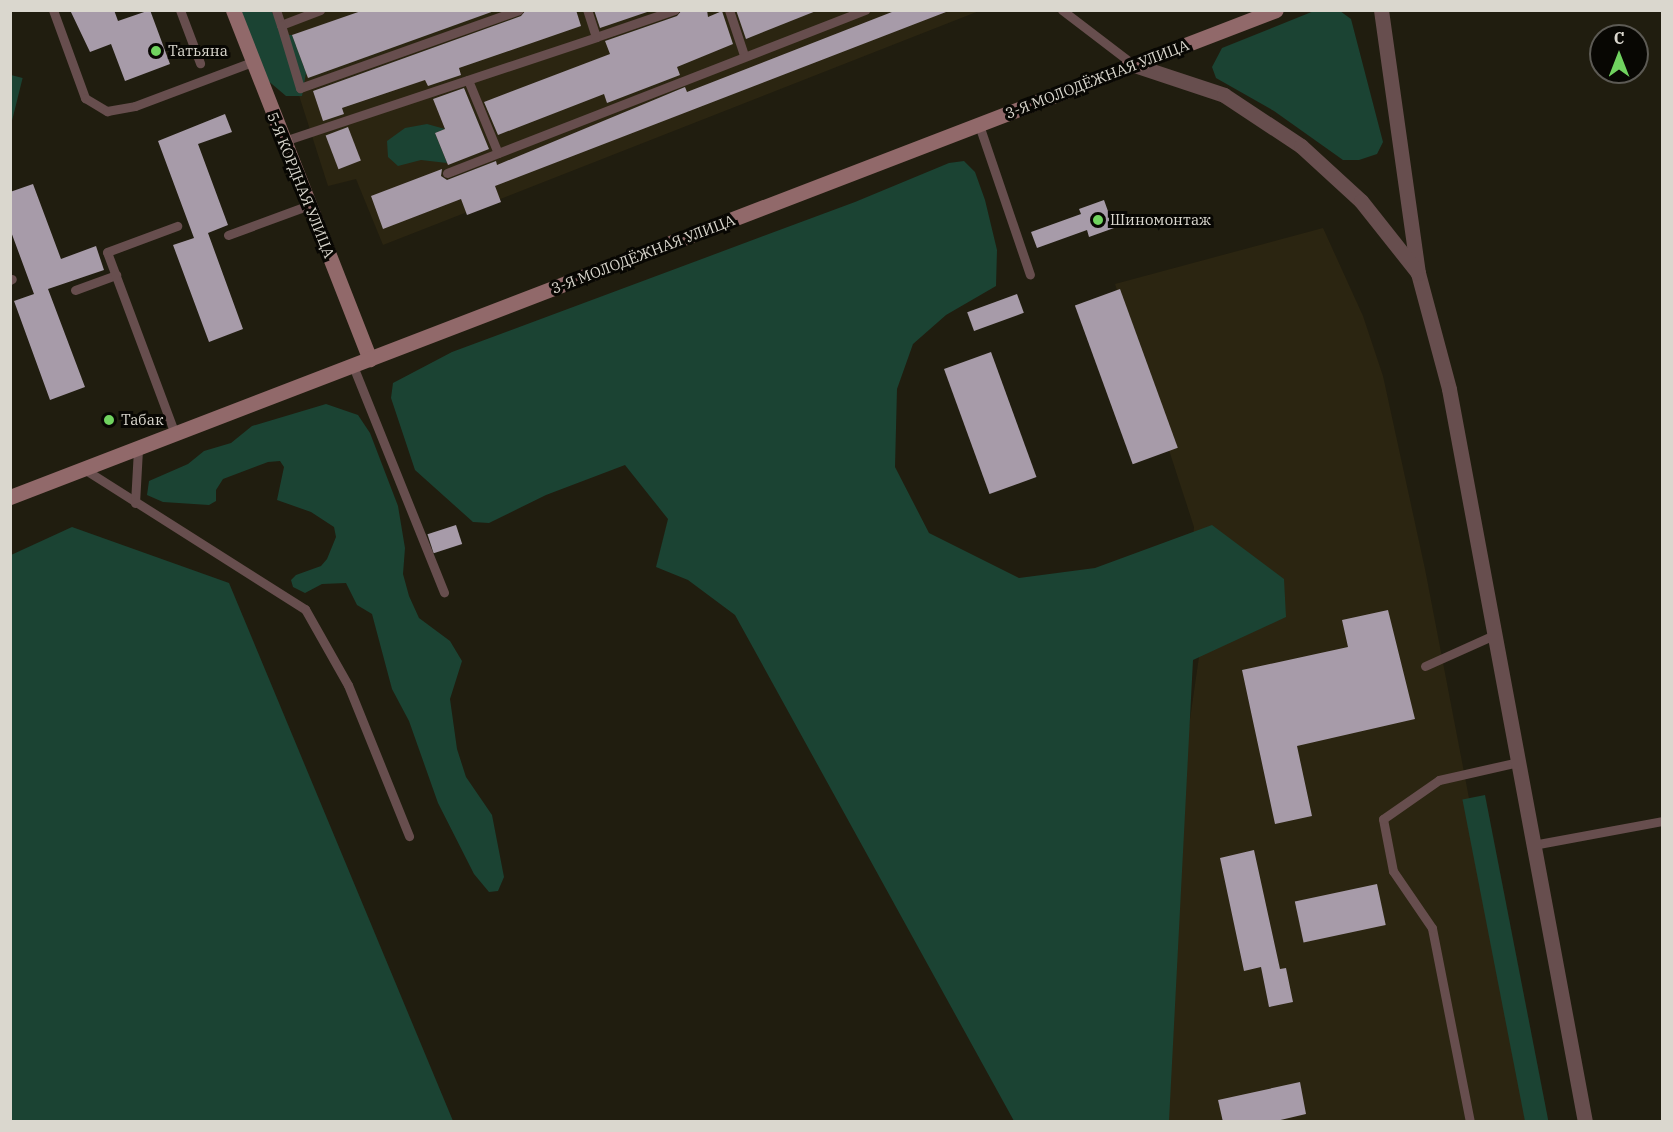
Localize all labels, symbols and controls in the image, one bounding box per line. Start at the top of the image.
north arrow [1589,24,1649,84]
text: С [1614,28,1624,48]
street label: 3-Я МОЛОДЁЖНАЯ УЛИЦА [1003,36,1191,122]
place label: Татьяна [168,42,228,60]
marker: Татьяна [149,44,163,58]
street label: 5-Я КОРДНАЯ УЛИЦА [263,109,339,261]
street label: 3-Я МОЛОДЁЖНАЯ УЛИЦА [549,211,737,297]
place label: Шиномонтаж [1110,211,1211,229]
marker: Шиномонтаж [1091,213,1105,227]
place label: Табак [121,411,164,429]
marker: Табак [102,413,116,427]

